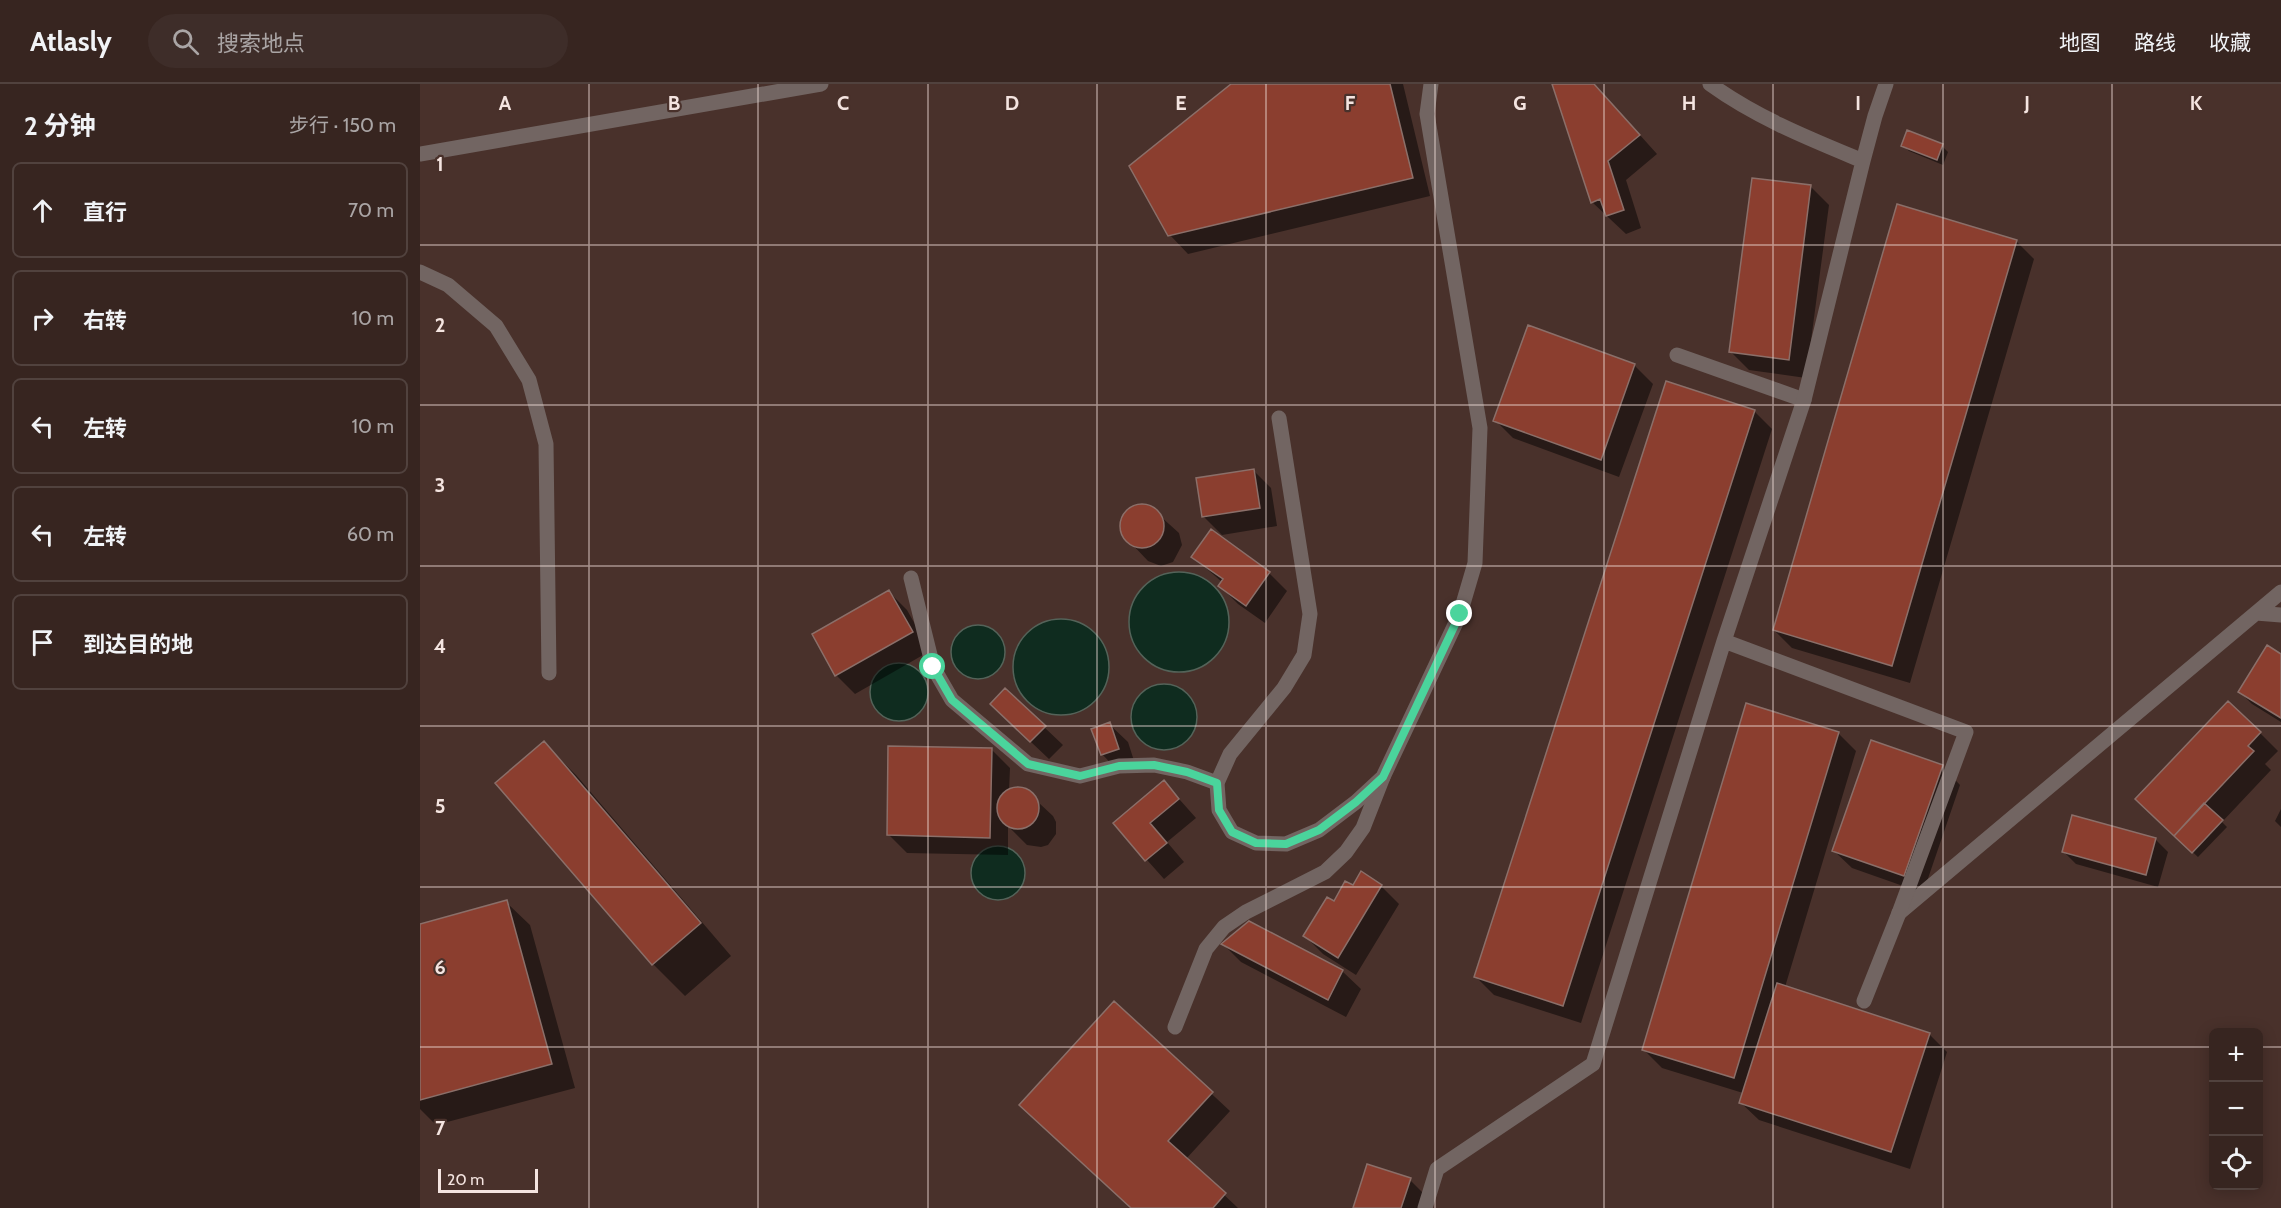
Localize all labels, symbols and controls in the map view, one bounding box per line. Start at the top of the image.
search box [148,14,568,68]
text: Atlasly [30,24,112,58]
icon: search [169,25,202,58]
text: 搜索地点 [217,30,305,57]
text: 地图 [2059,30,2101,55]
text: 路线 [2134,30,2176,55]
text: 收藏 [2209,30,2251,55]
text: A [499,91,512,115]
text: B [668,91,680,115]
text: C [837,91,849,115]
text: D [1005,91,1019,115]
text: E [1175,91,1187,115]
text: F [1345,91,1356,115]
text: G [1513,91,1527,115]
text: H [1682,91,1696,115]
text: I [1855,91,1861,115]
text: J [2023,91,2030,115]
text: K [2190,91,2203,115]
text: 2 分钟 [24,110,96,142]
text: 步行 · 150 m [289,113,396,137]
text: 1 [436,152,444,176]
icon: ahead [26,194,59,227]
text: 70 m [348,198,394,222]
text: 直行 [83,199,127,226]
icon: right [26,302,59,335]
text: 10 m [351,306,394,330]
text: 右转 [83,307,127,334]
text: 2 [435,313,445,337]
icon: left [26,410,59,443]
text: 10 m [351,414,394,438]
text: 左转 [83,415,127,442]
text: 3 [435,473,445,497]
icon: left [26,518,59,551]
text: 60 m [347,522,394,546]
text: 左转 [83,523,127,550]
route end [1446,600,1472,626]
icon: arrive [26,626,59,659]
text: 到达目的地 [83,631,193,658]
text: 4 [434,634,446,658]
route start [919,653,945,679]
text: 5 [435,794,445,818]
text: 6 [434,955,446,979]
map controls [2209,1028,2263,1190]
button: + [2209,1028,2263,1082]
button: − [2209,1082,2263,1136]
text: 7 [435,1116,446,1140]
button: locate [2209,1136,2263,1190]
scale bar [438,1166,538,1194]
text: 20 m [447,1170,484,1189]

